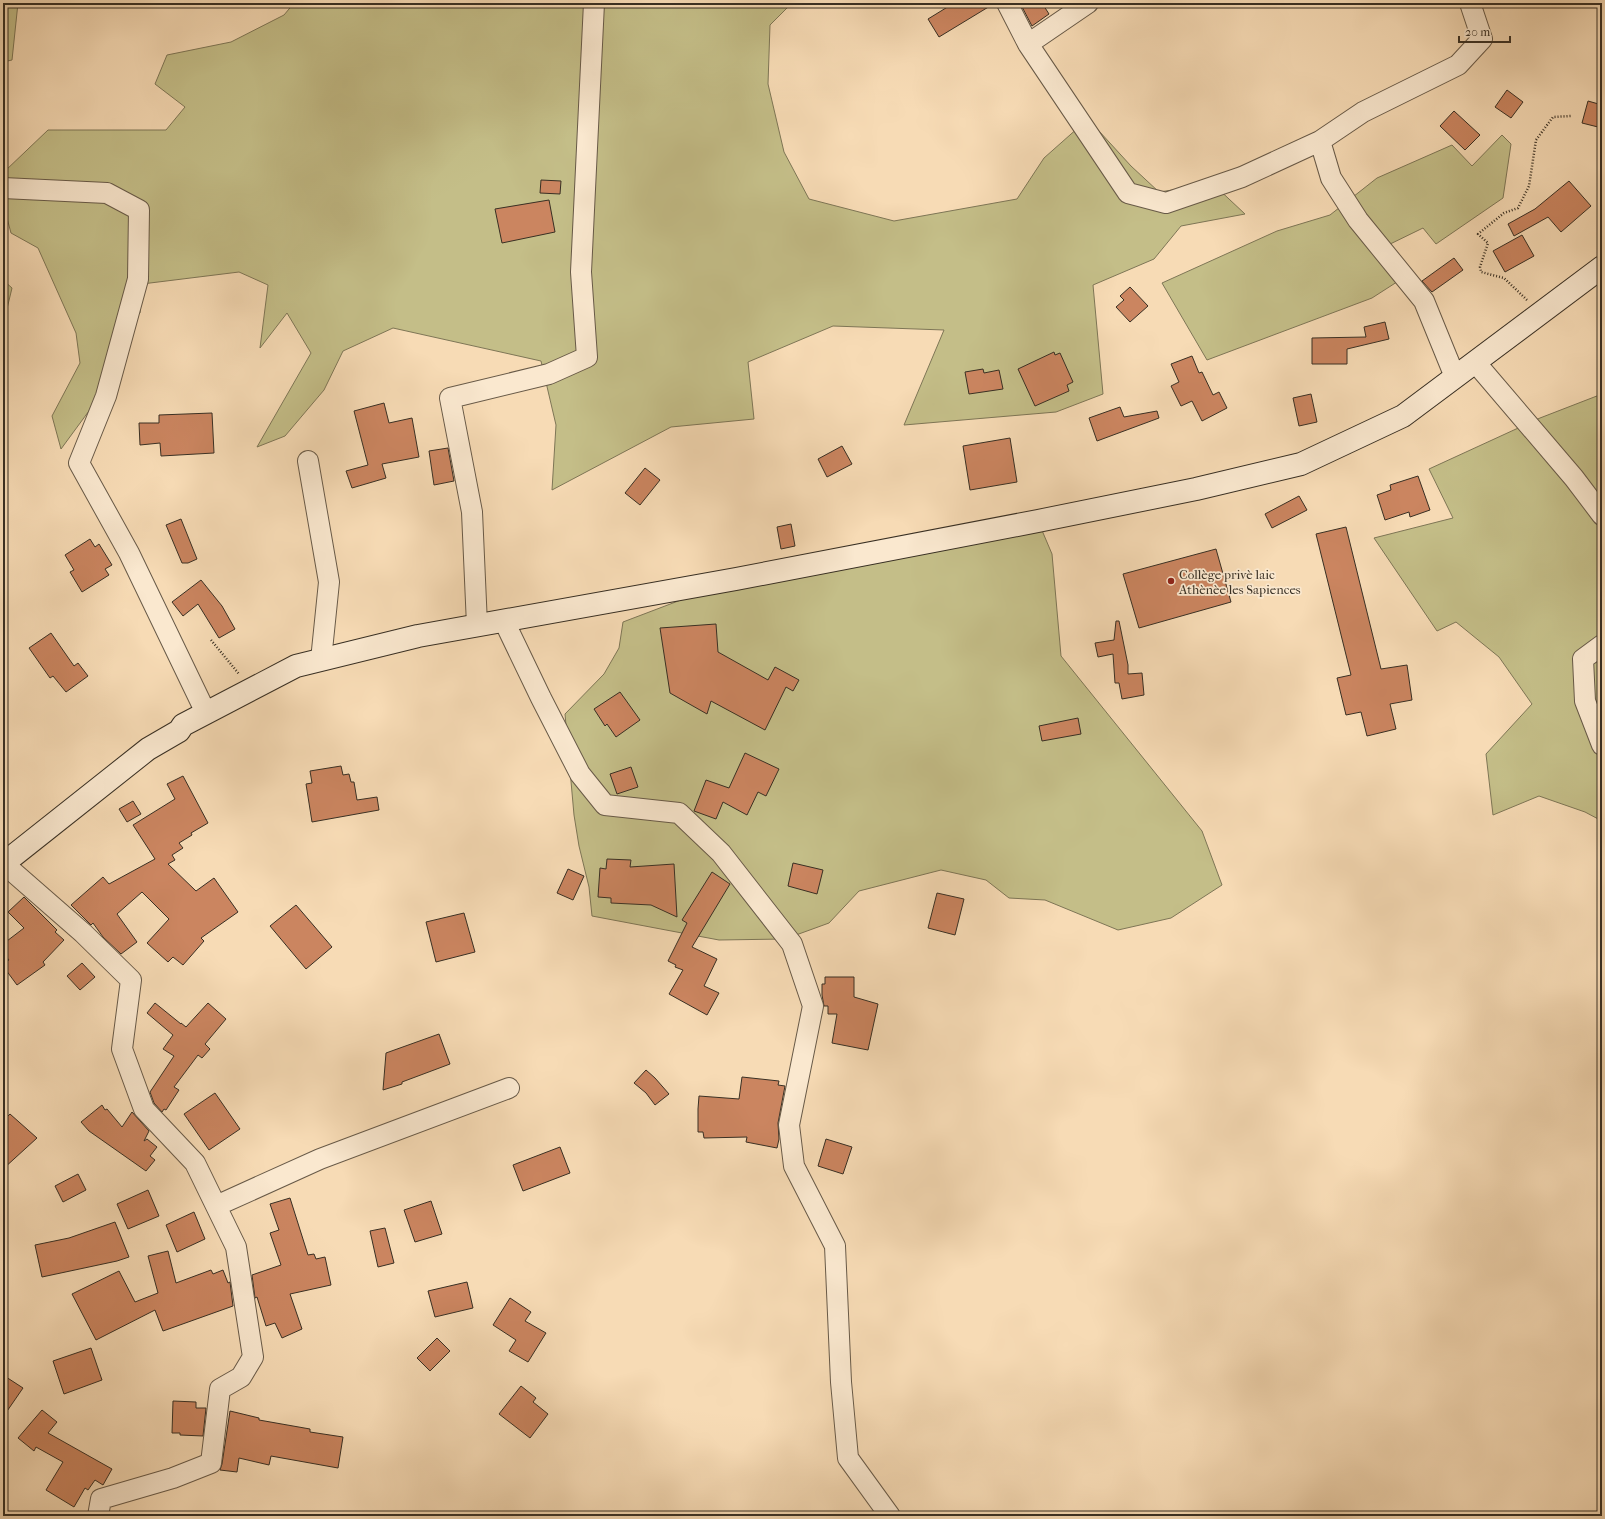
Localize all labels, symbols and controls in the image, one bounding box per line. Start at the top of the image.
scale bar [1459,18,1510,44]
text: 20 m [1465,25,1490,39]
place label: Collège privè laic Athènèe les Sapiences [1178,567,1301,597]
marker: Collège privè laic Athènèe les Sapiences [1166,576,1176,586]

